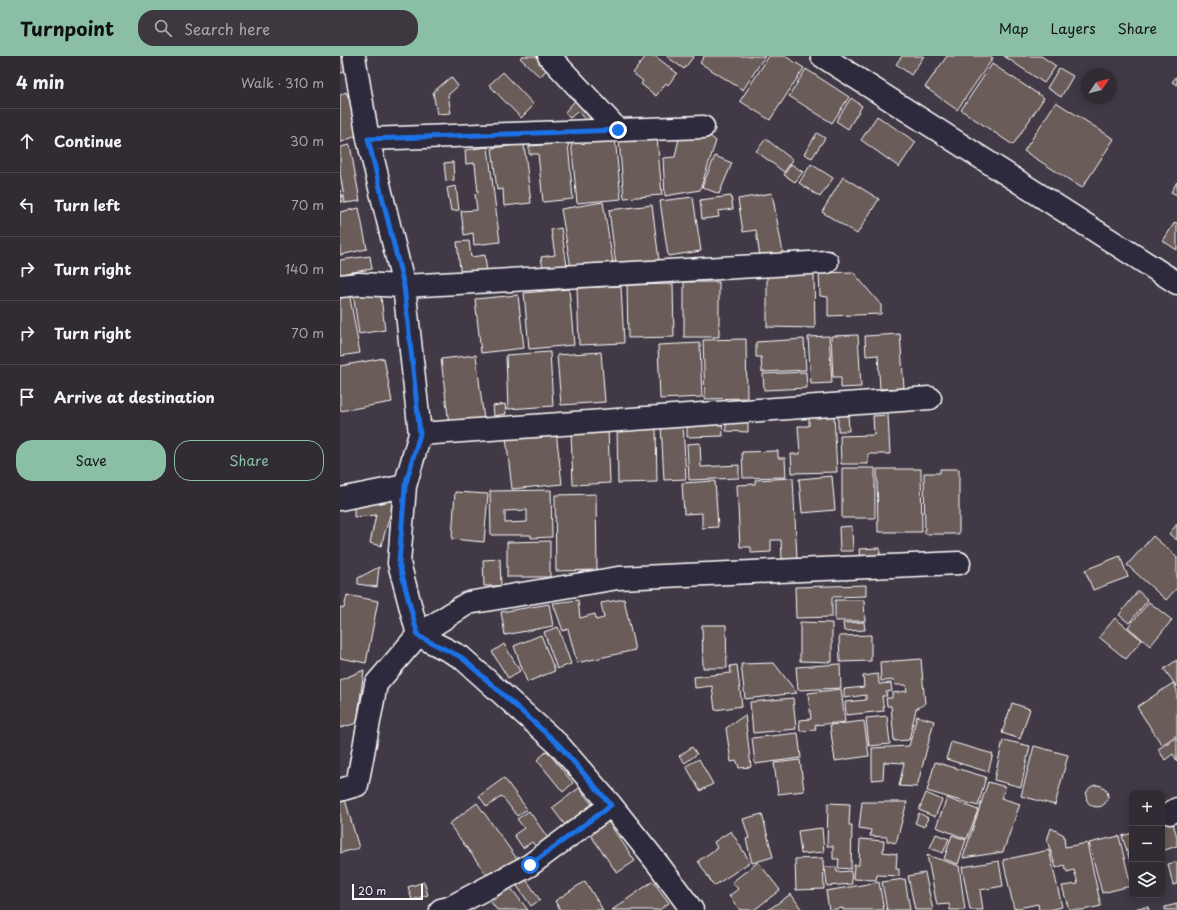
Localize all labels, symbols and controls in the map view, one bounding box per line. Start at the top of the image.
search box [138,10,418,46]
text: Turnpoint [20,14,114,42]
icon: search [152,17,174,39]
text: Search here [184,17,270,40]
text: Map [999,18,1029,39]
text: Layers [1051,18,1096,39]
text: Share [1118,18,1157,39]
north arrow [1081,68,1117,104]
text: 4 min [16,69,64,95]
text: Walk · 310 m [241,73,324,92]
route end [609,121,627,139]
text: Continue [54,129,122,152]
icon: ahead [16,130,38,152]
text: 30 m [290,131,324,150]
text: Turn left [54,193,120,216]
icon: left [16,194,38,216]
text: 70 m [291,195,324,214]
text: Turn right [54,257,131,280]
icon: right [16,258,38,280]
text: 140 m [285,259,324,278]
text: Turn right [54,321,131,344]
icon: right [16,322,38,344]
text: 70 m [291,323,324,342]
text: Arrive at destination [54,385,215,408]
icon: arrive [16,386,38,408]
button: Save [16,440,166,481]
button: Share [174,440,324,481]
map controls [1129,790,1165,898]
button: + [1129,790,1165,826]
button: − [1129,826,1165,862]
route start [521,856,539,874]
button: layers [1129,862,1165,898]
scale bar [352,882,423,901]
text: 20 m [358,882,386,899]

